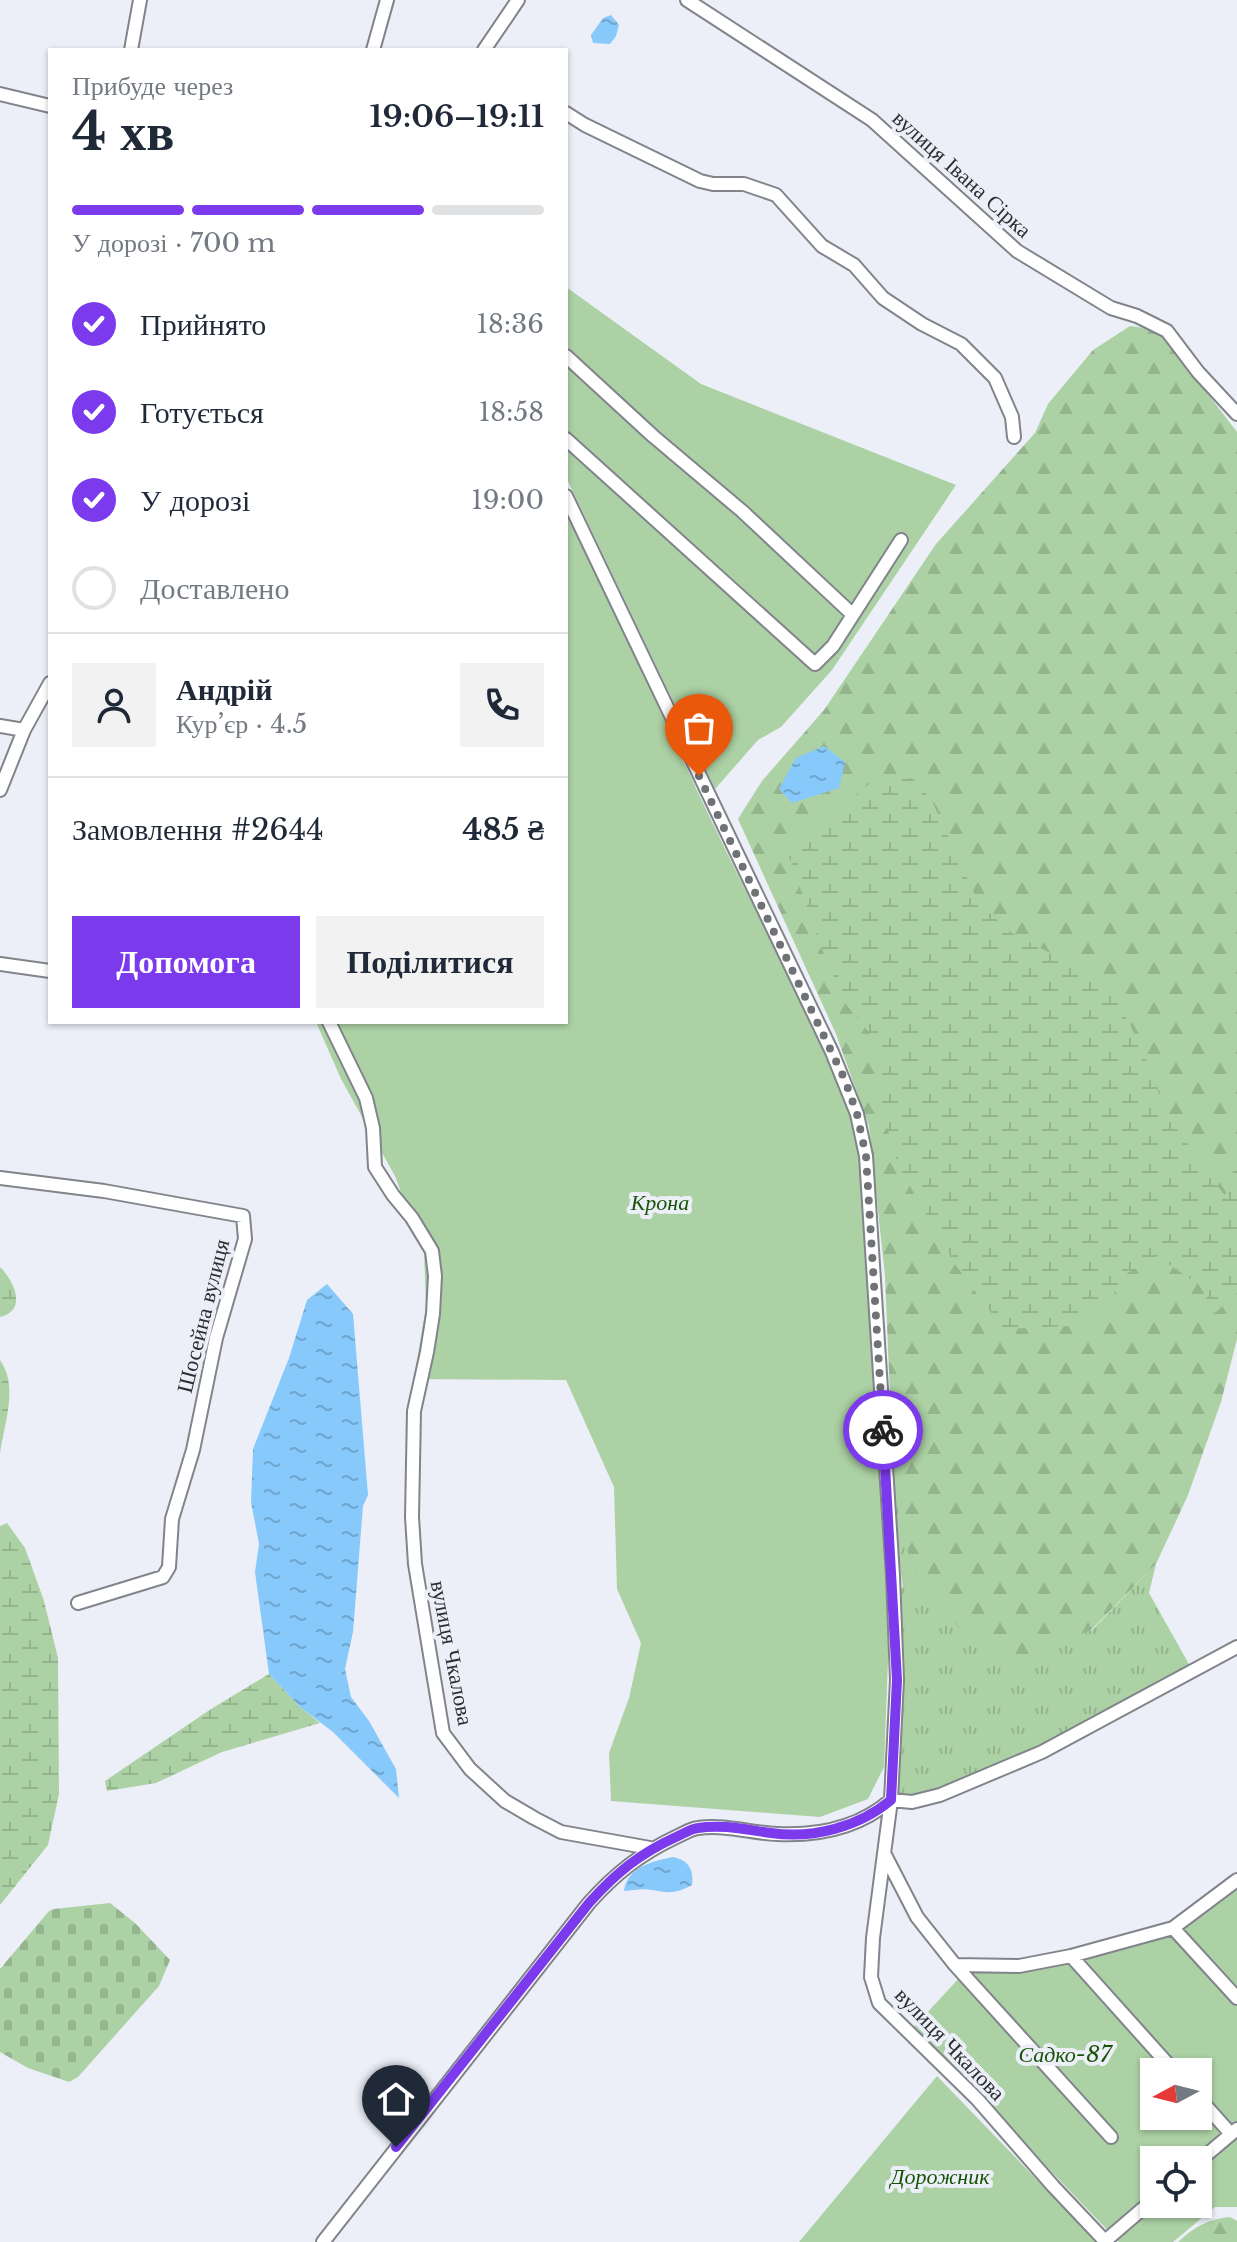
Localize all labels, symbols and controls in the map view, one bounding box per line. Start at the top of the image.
text: Прибуде через [72,70,233,102]
text: 19:06–19:11 [369,98,544,135]
text: 4 хв [72,100,174,164]
street label: вулиця Івана Сірка [887,105,1037,244]
text: У дорозі · 700 m [72,227,275,259]
icon: check [72,302,116,346]
text: Прийнято [140,306,266,343]
text: 18:36 [477,308,544,340]
icon: check [72,390,116,434]
text: Готується [140,394,264,431]
text: 18:58 [479,396,544,428]
icon: check [72,478,116,522]
text: У дорозі [140,482,250,519]
text: 19:00 [471,484,544,516]
text: Доставлено [140,570,289,607]
button: person [72,663,156,747]
button: phone [460,663,544,747]
text: Андрій [176,671,272,708]
pin [665,694,733,776]
icon: bag [677,706,721,750]
text: Кур’єр · 4.5 [176,708,307,740]
text: Замовлення #2644 [72,811,324,848]
text: 485 ₴ [463,811,544,848]
button: Допомога [72,916,300,1008]
button: Поділитися [316,916,544,1008]
park label: Крона [630,1189,689,1216]
street label: Шосейна вулиця [171,1236,235,1396]
courier [843,1390,923,1470]
icon: bike [861,1408,905,1452]
street label: вулиця Чкалова [425,1578,479,1728]
street label: вулиця Чкалова [889,1982,1011,2106]
park label: Садко-87 [1018,2041,1114,2068]
north arrow [1140,2058,1212,2130]
map controls [1140,2058,1212,2218]
pin [362,2065,430,2147]
icon: home [374,2077,418,2121]
button: locate [1140,2146,1212,2218]
park label: Дорожник [888,2163,990,2190]

